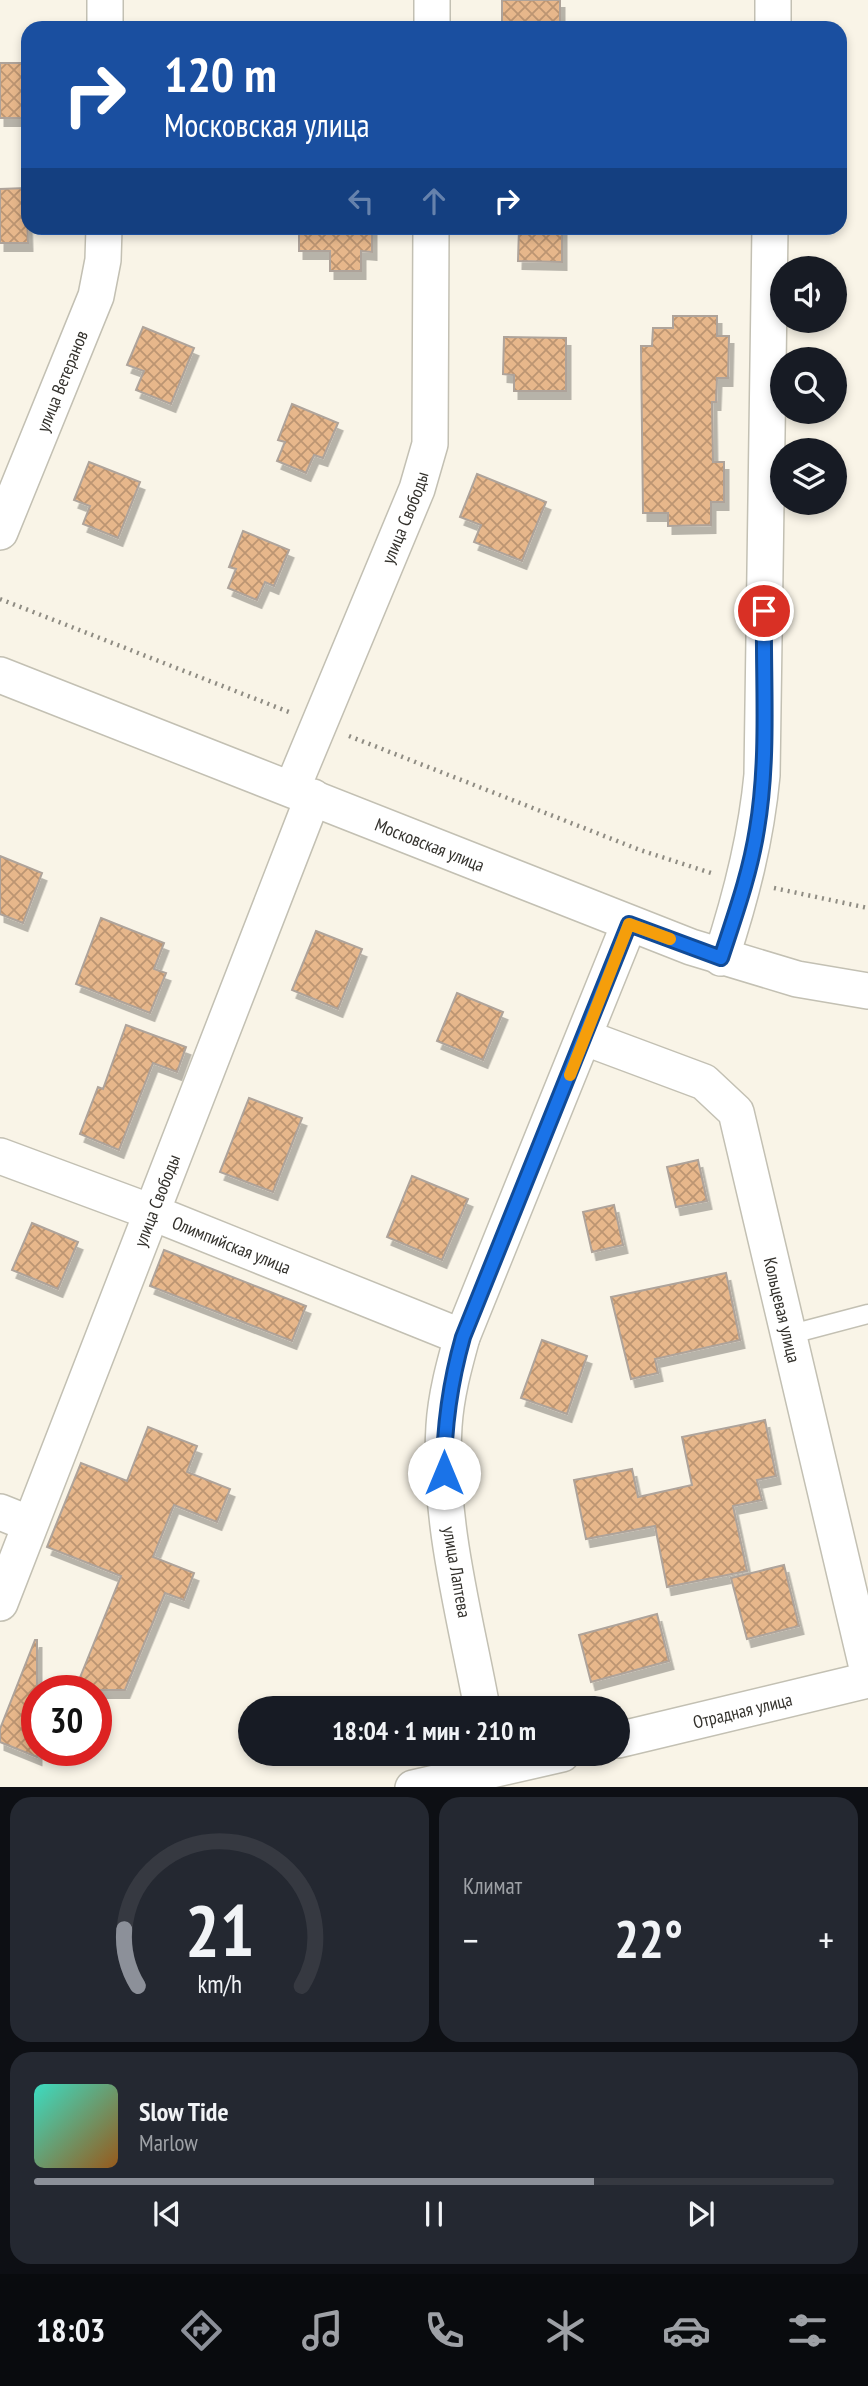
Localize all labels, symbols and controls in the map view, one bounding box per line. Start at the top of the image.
text: 120 m [164,42,277,106]
icon: right [49,49,140,140]
text: Московская улица [164,104,370,146]
icon: left [342,182,380,220]
icon: ahead [415,182,453,220]
icon: right [488,182,526,220]
map controls [770,256,847,515]
button: sound [770,256,847,333]
street label: улица Ветеранов [30,327,92,435]
button: search [770,347,847,424]
button: layers [770,438,847,515]
street label: улица Свободы [376,469,433,567]
pin [734,581,794,641]
icon: arrive [745,592,783,630]
street label: Московская улица [372,812,488,876]
street label: улица Свободы [128,1151,185,1250]
street label: Олимпийская улица [169,1210,294,1279]
street label: Кольцевая улица [759,1255,806,1365]
position arrow [407,1436,481,1510]
street label: улица Лаптева [438,1525,476,1619]
speed limit sign: 30 [21,1675,112,1766]
street label: Отрадная улица [691,1687,794,1733]
text: 18:04 · 1 мин · 210 m [332,1714,536,1747]
text: Климат [463,1871,522,1900]
text: 21 [185,1882,254,1976]
text: 22° [614,1905,683,1972]
text: − [463,1915,479,1964]
text: + [818,1915,834,1964]
text: km/h [197,1967,242,1999]
text: Slow Tide [139,2095,229,2128]
text: Marlow [139,2128,198,2157]
icon: previous [148,2195,186,2233]
icon: pause [415,2195,453,2233]
icon: next [682,2195,720,2233]
icon: directions [177,2306,226,2355]
icon: music [298,2306,347,2355]
icon: phone [420,2306,469,2355]
icon: climate [541,2306,590,2355]
icon: car [662,2306,711,2355]
icon: filters [783,2306,832,2355]
text: 18:03 [36,2309,105,2351]

